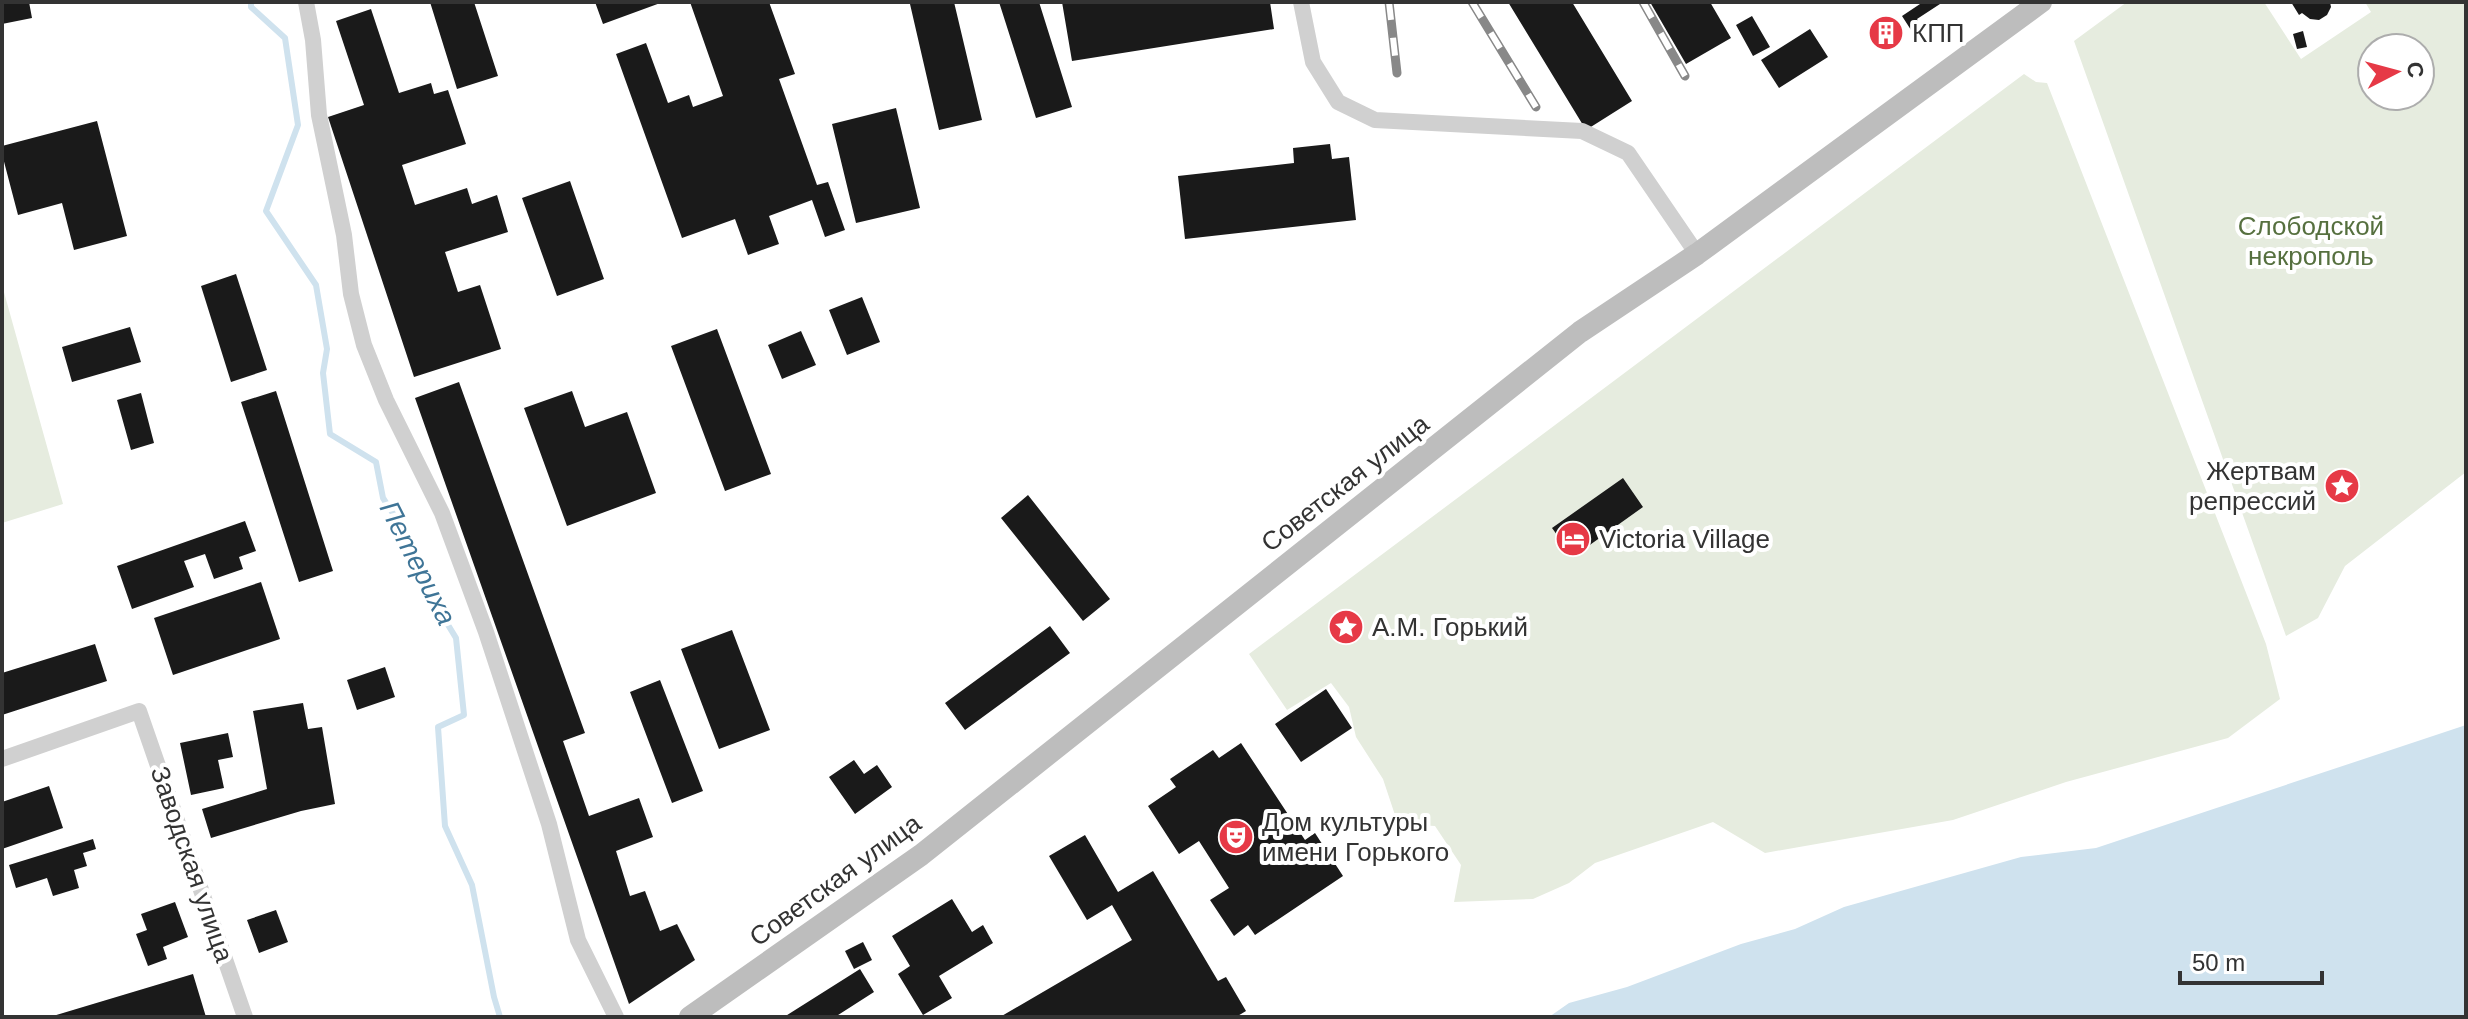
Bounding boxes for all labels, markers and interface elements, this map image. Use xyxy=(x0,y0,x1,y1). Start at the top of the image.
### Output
building icon: КПП xyxy=(1867,14,1905,52)
place label: КПП xyxy=(1912,18,1965,48)
north arrow xyxy=(2356,32,2436,112)
text: С xyxy=(2402,61,2429,79)
park label: Слободской некрополь xyxy=(2238,211,2384,271)
street label: Советская улица xyxy=(1255,408,1435,558)
place label: Жертвам репрессий xyxy=(2189,456,2316,516)
place icon: Жертвам репрессий xyxy=(2323,467,2361,505)
water label: Петериха xyxy=(374,496,462,630)
hotel icon: Victoria Village xyxy=(1554,520,1592,558)
place label: Victoria Village xyxy=(1599,524,1770,554)
place icon: А.М. Горький xyxy=(1327,608,1365,646)
place label: А.М. Горький xyxy=(1372,612,1528,642)
street label: Заводская улица xyxy=(144,762,240,966)
place label: Дом культуры имени Горького xyxy=(1262,807,1449,867)
street label: Советская улица xyxy=(744,808,927,952)
theatre icon: Дом культуры имени Горького xyxy=(1217,818,1255,856)
scale bar xyxy=(2180,935,2322,985)
text: 50 m xyxy=(2192,949,2245,976)

